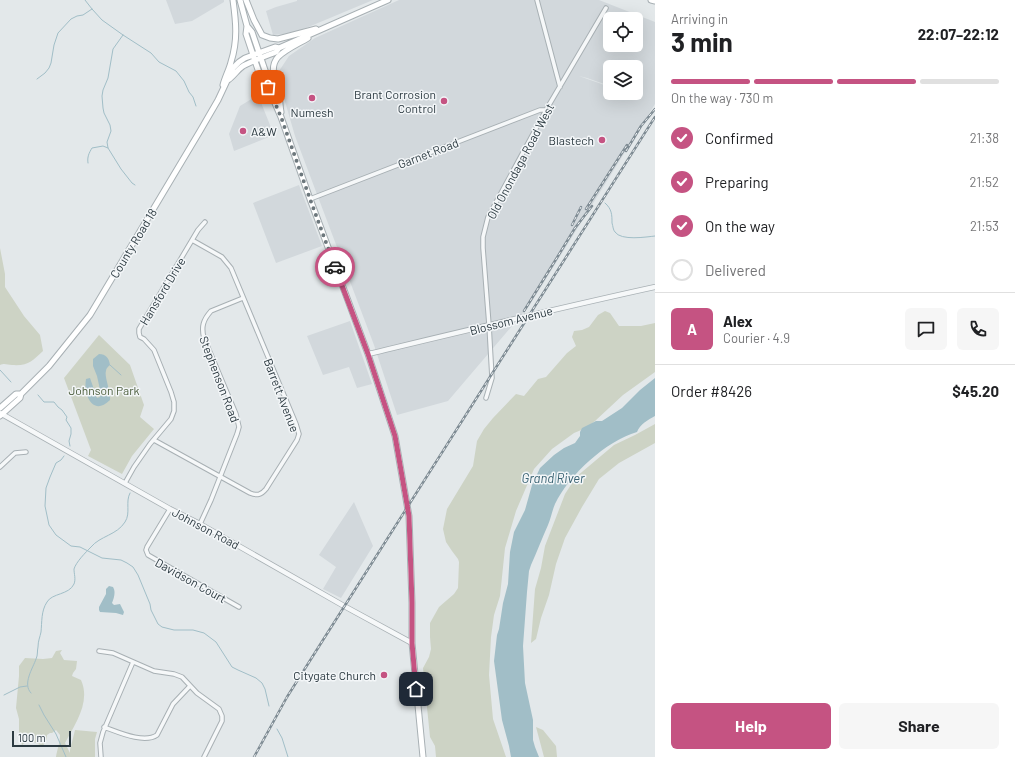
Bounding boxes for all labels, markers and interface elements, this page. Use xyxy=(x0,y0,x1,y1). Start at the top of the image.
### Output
text: Arriving in xyxy=(671,11,728,27)
map controls xyxy=(603,12,643,100)
button: locate xyxy=(603,12,643,52)
text: 22:07–22:12 xyxy=(918,25,999,43)
text: 3 min xyxy=(671,26,733,57)
button: layers xyxy=(603,60,643,100)
pin xyxy=(251,70,285,104)
icon: bag xyxy=(257,76,279,98)
place label: Brant Corrosion Control xyxy=(354,87,436,115)
text: On the way · 730 m xyxy=(671,90,773,106)
marker: Numesh xyxy=(307,93,317,103)
marker: Brant Corrosion Control xyxy=(439,96,449,106)
street label: Old Onondaga Road West xyxy=(484,101,556,221)
place label: Numesh xyxy=(291,105,333,119)
place label: A&W xyxy=(251,124,277,138)
marker: A&W xyxy=(238,126,248,136)
icon: check xyxy=(671,127,693,149)
text: Confirmed xyxy=(705,129,773,147)
text: 21:38 xyxy=(970,130,999,146)
place label: Blastech xyxy=(549,133,594,147)
street label: Garnet Road xyxy=(396,135,460,171)
marker: Blastech xyxy=(597,135,607,145)
icon: check xyxy=(671,171,693,193)
text: Preparing xyxy=(705,173,769,191)
text: 21:52 xyxy=(970,174,999,190)
street label: County Road 18 xyxy=(107,206,159,280)
icon: check xyxy=(671,215,693,237)
text: On the way xyxy=(705,217,775,235)
text: 21:53 xyxy=(970,218,999,234)
courier xyxy=(315,247,355,287)
street label: Hansford Drive xyxy=(136,255,188,327)
icon: car xyxy=(324,256,346,278)
text: Delivered xyxy=(705,261,766,279)
street label: Blossom Avenue xyxy=(468,303,554,337)
button: chat xyxy=(905,308,947,350)
button: phone xyxy=(957,308,999,350)
text: Alex xyxy=(723,312,753,330)
text: A xyxy=(687,320,697,338)
text: Courier · 4.9 xyxy=(723,330,790,346)
street label: Stephenson Road xyxy=(197,334,243,424)
street label: Barrett Avenue xyxy=(262,356,302,434)
text: Order #8426 xyxy=(671,382,752,400)
text: $45.20 xyxy=(952,382,999,400)
park label: Johnson Park xyxy=(68,383,140,397)
water label: Grand River xyxy=(521,470,585,486)
street label: Johnson Road xyxy=(170,504,242,552)
street label: Davidson Court xyxy=(153,555,229,605)
place label: Citygate Church xyxy=(293,668,376,682)
marker: Citygate Church xyxy=(379,670,389,680)
pin xyxy=(399,672,433,706)
icon: home xyxy=(405,678,427,700)
button: Help xyxy=(671,703,831,749)
button: Share xyxy=(839,703,999,749)
scale bar xyxy=(12,729,71,748)
text: 100 m xyxy=(18,731,46,744)

